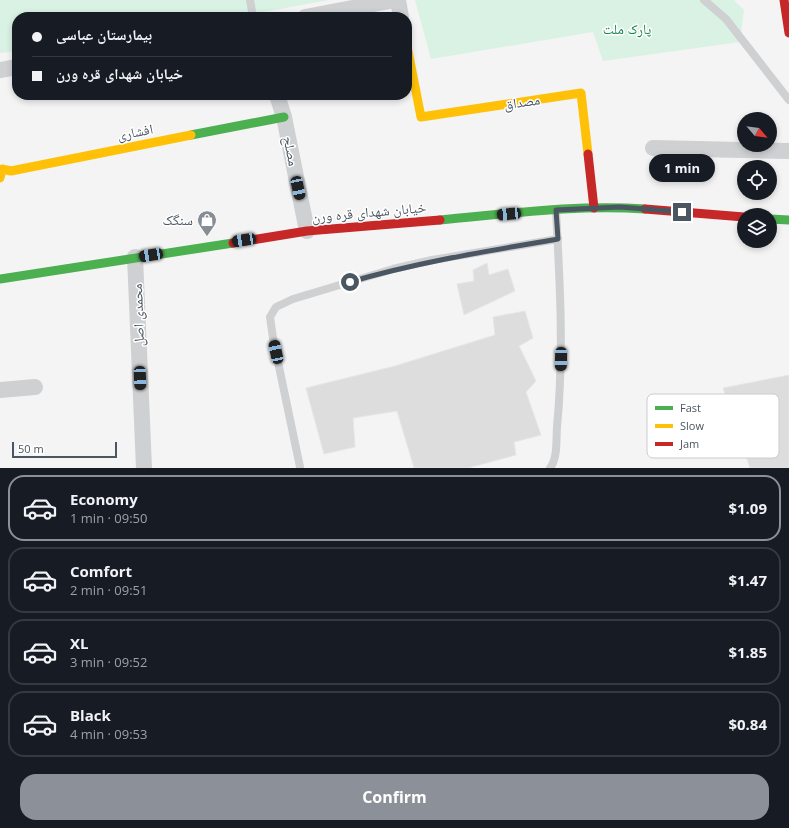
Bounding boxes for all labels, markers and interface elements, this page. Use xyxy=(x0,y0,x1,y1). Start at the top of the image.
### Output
park label: پارک ملت xyxy=(603,19,652,38)
text: بیمارستان عباسی xyxy=(56,24,152,44)
text: خیابان شهدای قره ورن xyxy=(56,63,183,83)
street label: مصداق xyxy=(503,90,541,113)
north arrow xyxy=(737,112,777,152)
map controls xyxy=(737,112,777,248)
street label: افشاری xyxy=(115,119,154,144)
street label: مصلح xyxy=(278,134,304,168)
callout: 1 min xyxy=(649,154,715,182)
text: 1 min xyxy=(664,159,700,177)
button: locate xyxy=(737,160,777,200)
car xyxy=(290,175,306,201)
street label: خیابان شهدای قره ورن xyxy=(311,197,427,226)
route end xyxy=(673,203,691,221)
car xyxy=(497,207,521,221)
button: layers xyxy=(737,208,777,248)
shop icon: سنگک xyxy=(196,209,218,237)
place label: سنگک xyxy=(162,210,193,229)
car xyxy=(231,232,257,248)
car xyxy=(138,247,164,263)
route start xyxy=(341,273,359,291)
street label: محمدی اصل xyxy=(127,283,148,347)
car xyxy=(268,339,284,365)
car xyxy=(555,347,567,371)
car xyxy=(134,366,146,390)
legend xyxy=(647,394,779,458)
text: Fast xyxy=(680,400,701,415)
text: Slow xyxy=(680,418,704,433)
text: Jam xyxy=(679,436,699,451)
scale bar xyxy=(12,440,117,459)
text: 50 m xyxy=(18,441,44,456)
text: Economy xyxy=(70,489,138,509)
icon: car xyxy=(22,490,58,526)
text: $1.09 xyxy=(728,498,767,518)
text: 1 min · 09:50 xyxy=(70,509,147,527)
text: Comfort xyxy=(70,561,132,581)
icon: car xyxy=(22,562,58,598)
text: $1.47 xyxy=(728,570,767,590)
text: 2 min · 09:51 xyxy=(70,581,147,599)
text: XL xyxy=(70,633,88,653)
icon: car xyxy=(22,634,58,670)
text: $1.85 xyxy=(728,642,767,662)
text: 3 min · 09:52 xyxy=(70,653,147,671)
text: Black xyxy=(70,705,111,725)
icon: car xyxy=(22,706,58,742)
text: $0.84 xyxy=(728,714,767,734)
text: 4 min · 09:53 xyxy=(70,725,147,743)
button: Confirm xyxy=(20,774,769,820)

